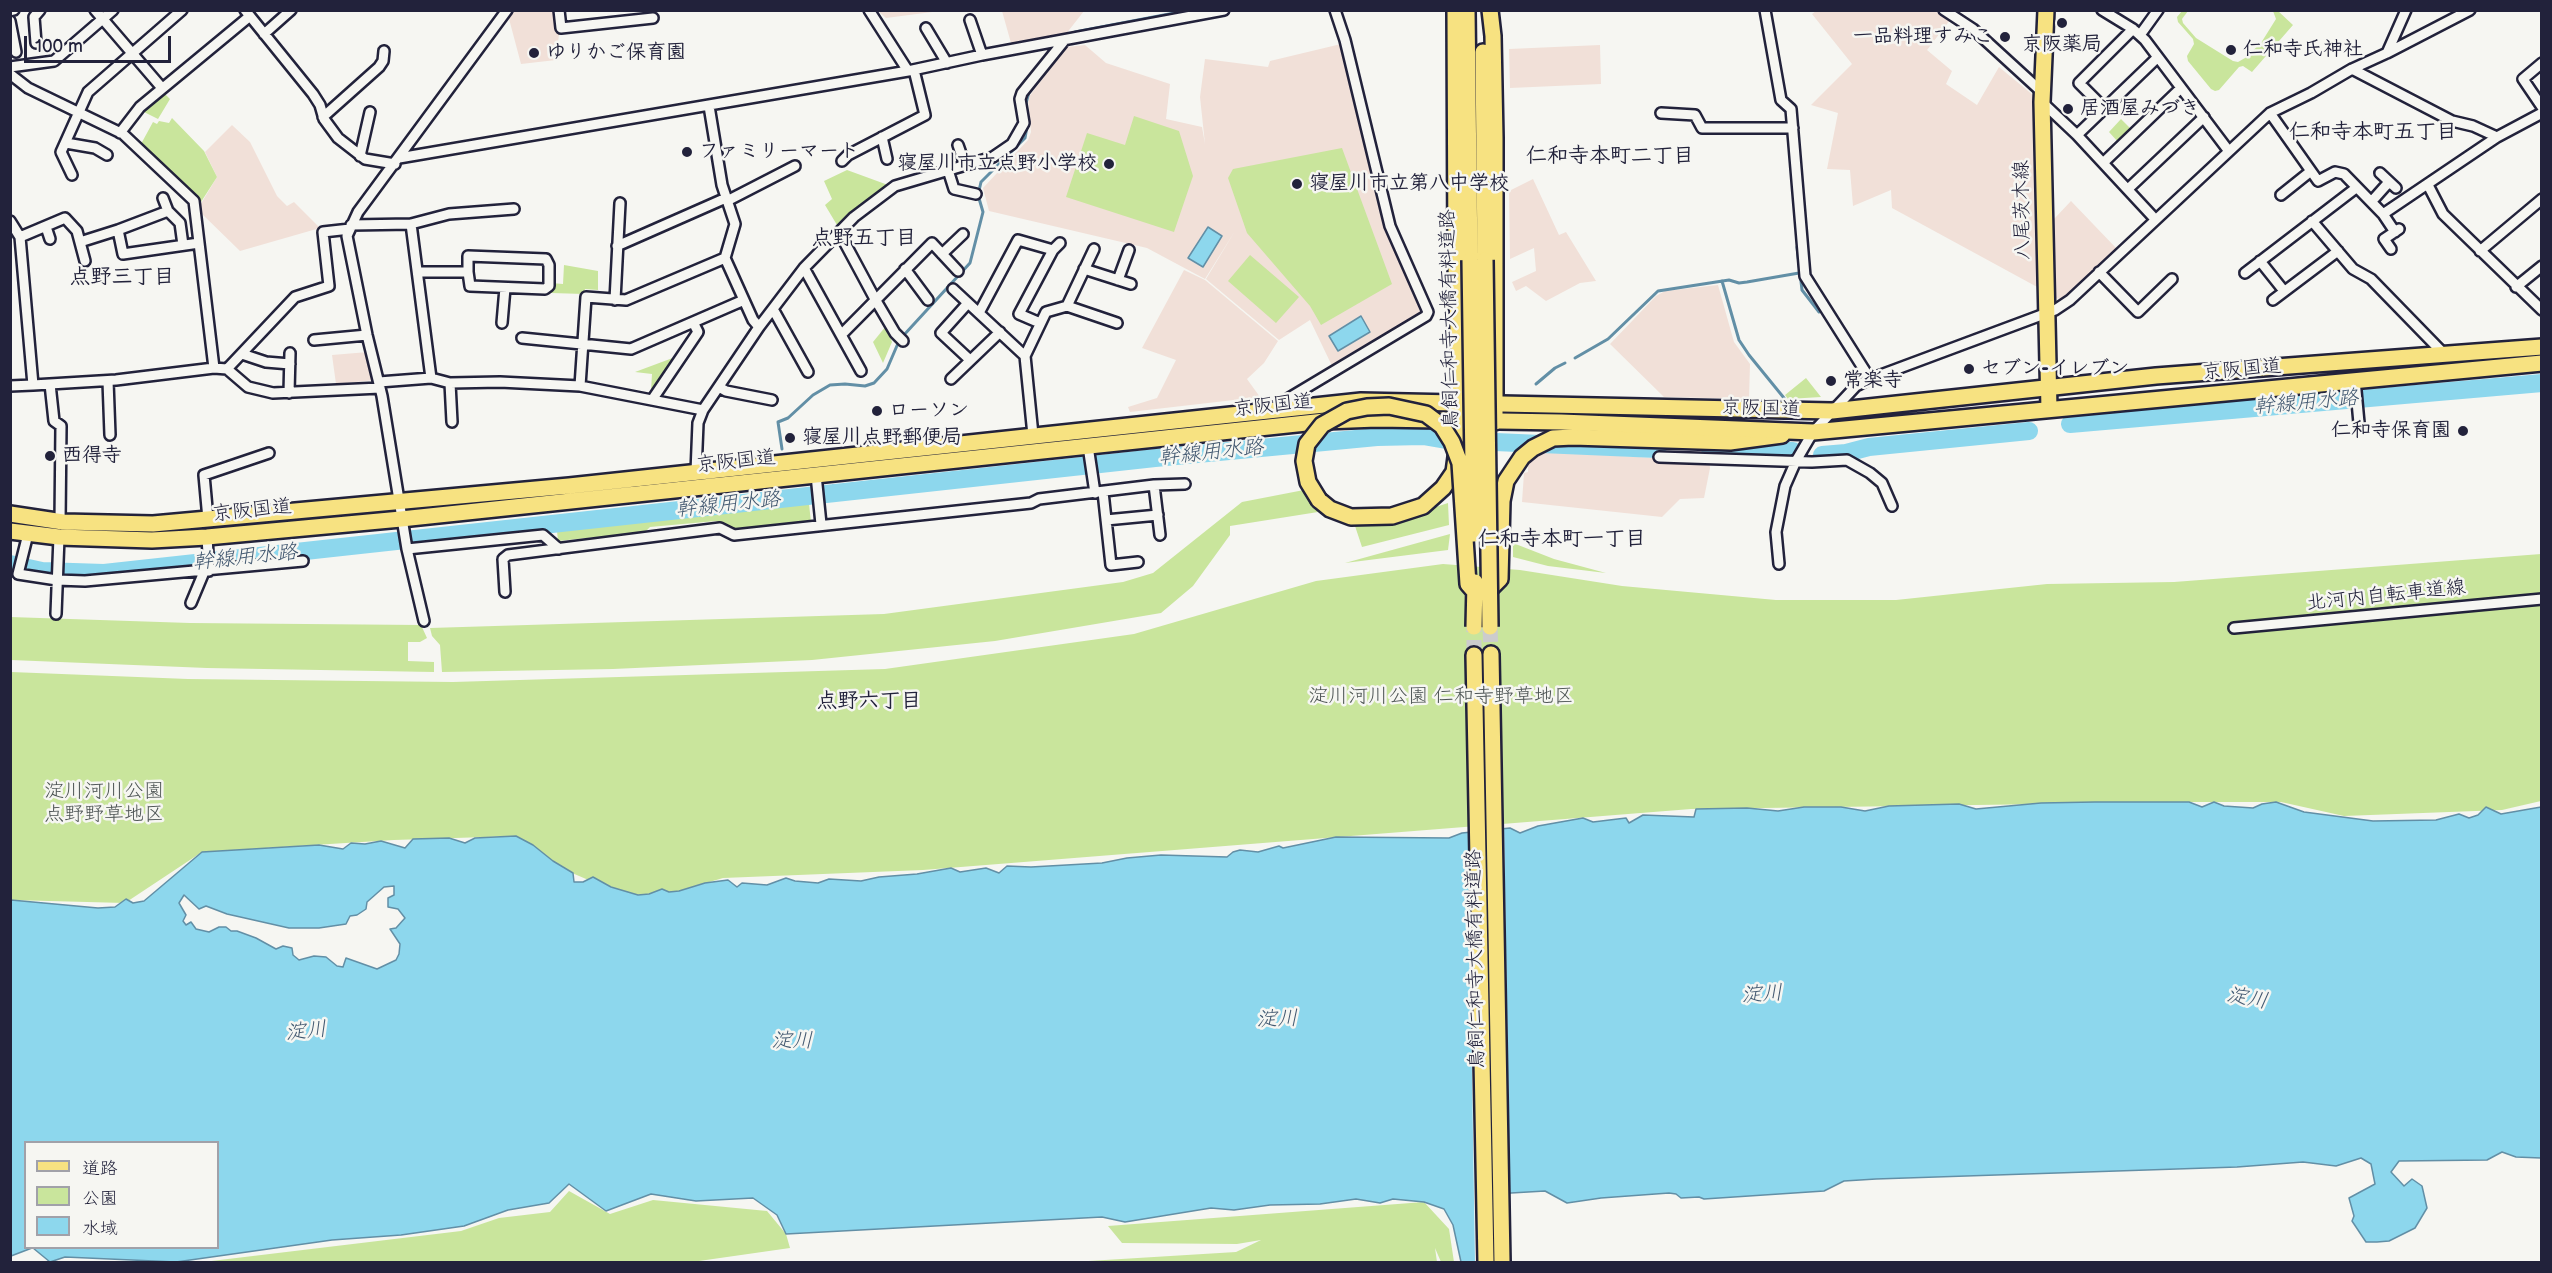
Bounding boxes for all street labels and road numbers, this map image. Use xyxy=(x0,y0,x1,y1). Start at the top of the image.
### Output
street label: 八尾茨木線 xyxy=(2010,160,2036,260)
street label: 鳥飼仁和寺大橋有料道路 xyxy=(1436,209,1464,429)
street label: 京阪国道 xyxy=(2201,355,2283,385)
street label: 京阪国道 xyxy=(1232,390,1314,422)
street label: 京阪国道 xyxy=(1721,396,1801,422)
street label: 京阪国道 xyxy=(695,446,777,478)
street label: 京阪国道 xyxy=(211,495,293,527)
street label: 北河内自転車道線 xyxy=(2305,576,2467,616)
street label: 鳥飼仁和寺大橋有料道路 xyxy=(1462,849,1490,1069)

